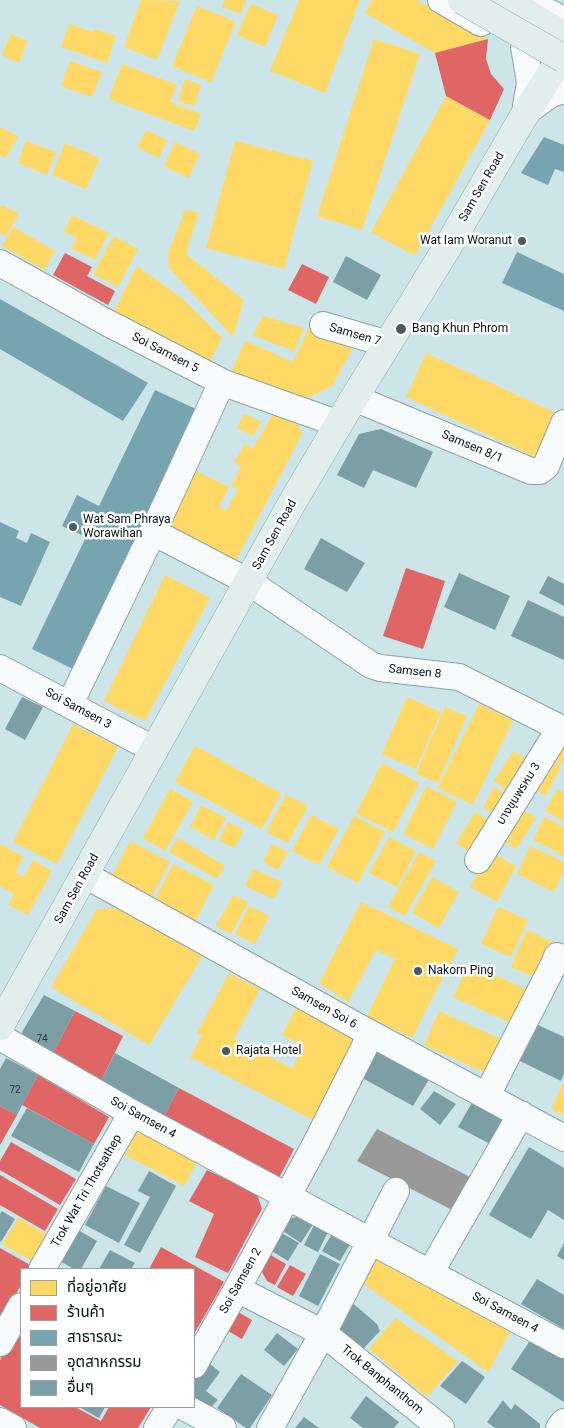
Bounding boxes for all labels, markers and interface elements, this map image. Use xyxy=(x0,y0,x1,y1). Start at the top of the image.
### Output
street label: Sam Sen Road xyxy=(456,150,508,224)
place label: Wat Iam Woranut xyxy=(420,234,512,248)
marker: Wat Iam Woranut xyxy=(516,235,528,247)
street label: Samsen 7 xyxy=(328,321,382,349)
marker: Bang Khun Phrom xyxy=(394,322,408,336)
place label: Bang Khun Phrom xyxy=(412,322,508,336)
street label: Soi Samsen 5 xyxy=(129,330,201,376)
street label: Samsen 8/1 xyxy=(439,428,505,466)
street label: Sam Sen Road xyxy=(250,497,300,573)
place label: Wat Sam Phraya Worawihan xyxy=(83,513,171,541)
marker: Wat Sam Phraya Worawihan xyxy=(67,521,79,533)
street label: Samsen 8 xyxy=(388,662,442,682)
street label: Soi Samsen 3 xyxy=(42,686,114,732)
street label: บางขุนพรหม 3 xyxy=(494,760,544,828)
street label: Sam Sen Road xyxy=(52,851,102,927)
place label: Nakorn Ping xyxy=(428,964,494,978)
marker: Nakorn Ping xyxy=(412,965,424,977)
street label: Samsen Soi 6 xyxy=(289,984,359,1032)
house number: 74 xyxy=(36,1033,48,1045)
place label: Rajata Hotel xyxy=(236,1044,301,1058)
marker: Rajata Hotel xyxy=(220,1045,232,1057)
house number: 72 xyxy=(9,1084,21,1096)
street label: Soi Samsen 4 xyxy=(108,1094,178,1142)
street label: Trok Wat Tri Thotsathep xyxy=(49,1132,125,1250)
street label: Soi Samsen 2 xyxy=(217,1246,265,1316)
legend xyxy=(20,1268,195,1408)
text: ที่อยู่อาศัย xyxy=(67,1278,127,1296)
street label: Soi Samsen 4 xyxy=(469,1290,541,1336)
text: ร้านค้า xyxy=(67,1303,105,1321)
text: สาธารณะ xyxy=(67,1328,122,1346)
street label: Trok Banphanthom xyxy=(338,1342,426,1418)
text: อุตสาหกรรม xyxy=(67,1353,141,1371)
text: อื่นๆ xyxy=(67,1378,94,1396)

